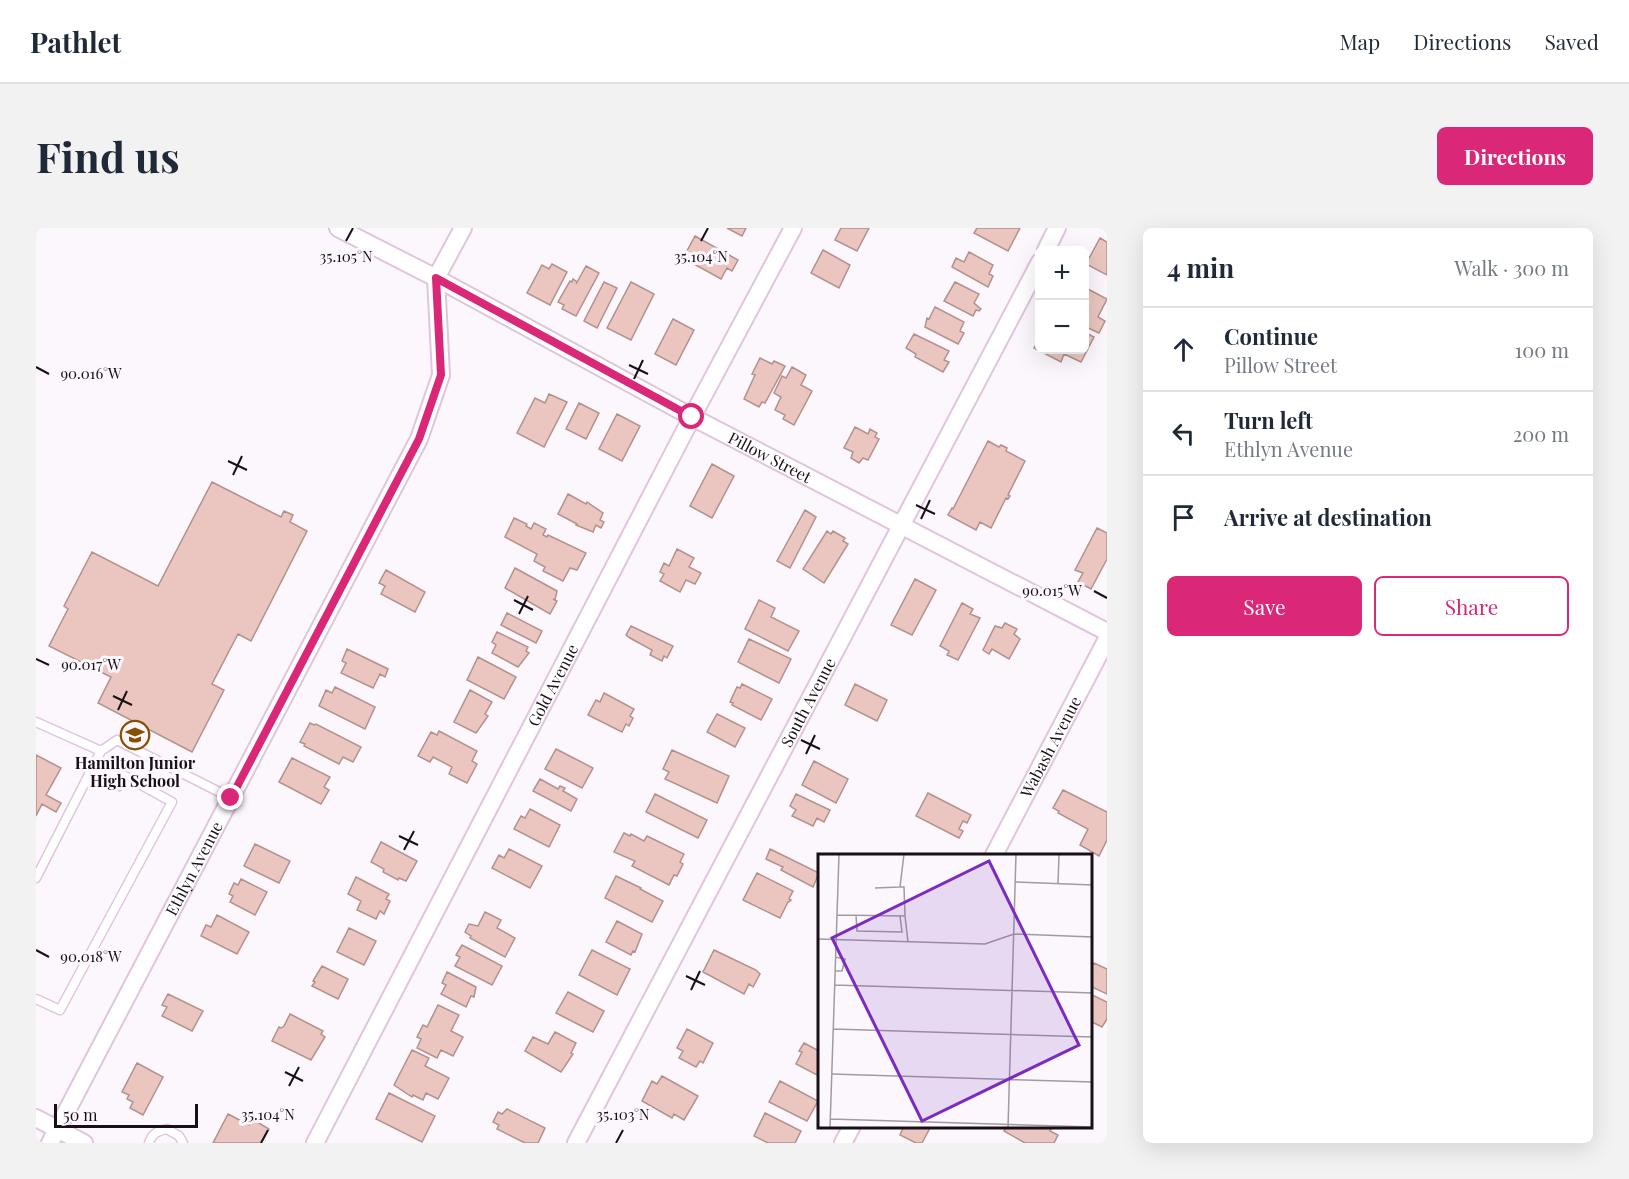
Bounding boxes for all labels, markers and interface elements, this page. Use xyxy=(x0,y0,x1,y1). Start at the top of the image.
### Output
text: Pathlet xyxy=(30,23,121,60)
text: Map xyxy=(1339,27,1380,55)
text: Directions xyxy=(1413,27,1511,55)
text: Saved xyxy=(1544,27,1599,55)
button: Directions xyxy=(1437,127,1593,185)
text: Find us xyxy=(36,128,180,184)
text: 35.105°N xyxy=(320,246,373,266)
text: 35.104°N xyxy=(674,246,728,266)
map controls xyxy=(1035,246,1089,354)
button: + xyxy=(1035,246,1089,300)
text: 4 min xyxy=(1167,250,1234,285)
text: Walk · 300 m xyxy=(1454,254,1569,281)
button: − xyxy=(1035,300,1089,354)
text: Continue xyxy=(1224,321,1318,351)
icon: ahead xyxy=(1167,333,1200,366)
text: 100 m xyxy=(1515,336,1569,363)
text: Pillow Street xyxy=(1224,351,1337,378)
text: 90.016°W xyxy=(60,363,122,383)
route start xyxy=(678,403,704,429)
text: Turn left xyxy=(1224,405,1313,435)
icon: left xyxy=(1167,417,1200,450)
text: 200 m xyxy=(1513,420,1569,447)
street label: Pillow Street xyxy=(725,427,815,487)
text: Ethlyn Avenue xyxy=(1224,435,1353,462)
icon: arrive xyxy=(1167,501,1200,534)
text: Arrive at destination xyxy=(1224,502,1432,532)
button: Save xyxy=(1167,576,1362,636)
button: Share xyxy=(1374,576,1569,636)
text: 90.015°W xyxy=(1022,580,1082,600)
street label: Gold Avenue xyxy=(522,640,582,730)
text: 90.017°W xyxy=(61,654,121,674)
street label: South Avenue xyxy=(775,654,840,750)
street label: Wabash Avenue xyxy=(1014,692,1085,802)
school or university icon: Hamilton Junior High School xyxy=(119,719,151,751)
place label: Hamilton Junior High School xyxy=(75,752,196,791)
route end xyxy=(217,784,243,810)
street label: Ethlyn Avenue xyxy=(160,818,227,919)
inset map xyxy=(818,854,1092,1128)
text: 90.018°W xyxy=(60,946,122,966)
scale bar xyxy=(54,1101,198,1128)
text: 50 m xyxy=(63,1104,97,1125)
text: 35.104°N xyxy=(241,1104,295,1124)
text: 35.103°N xyxy=(596,1104,650,1124)

